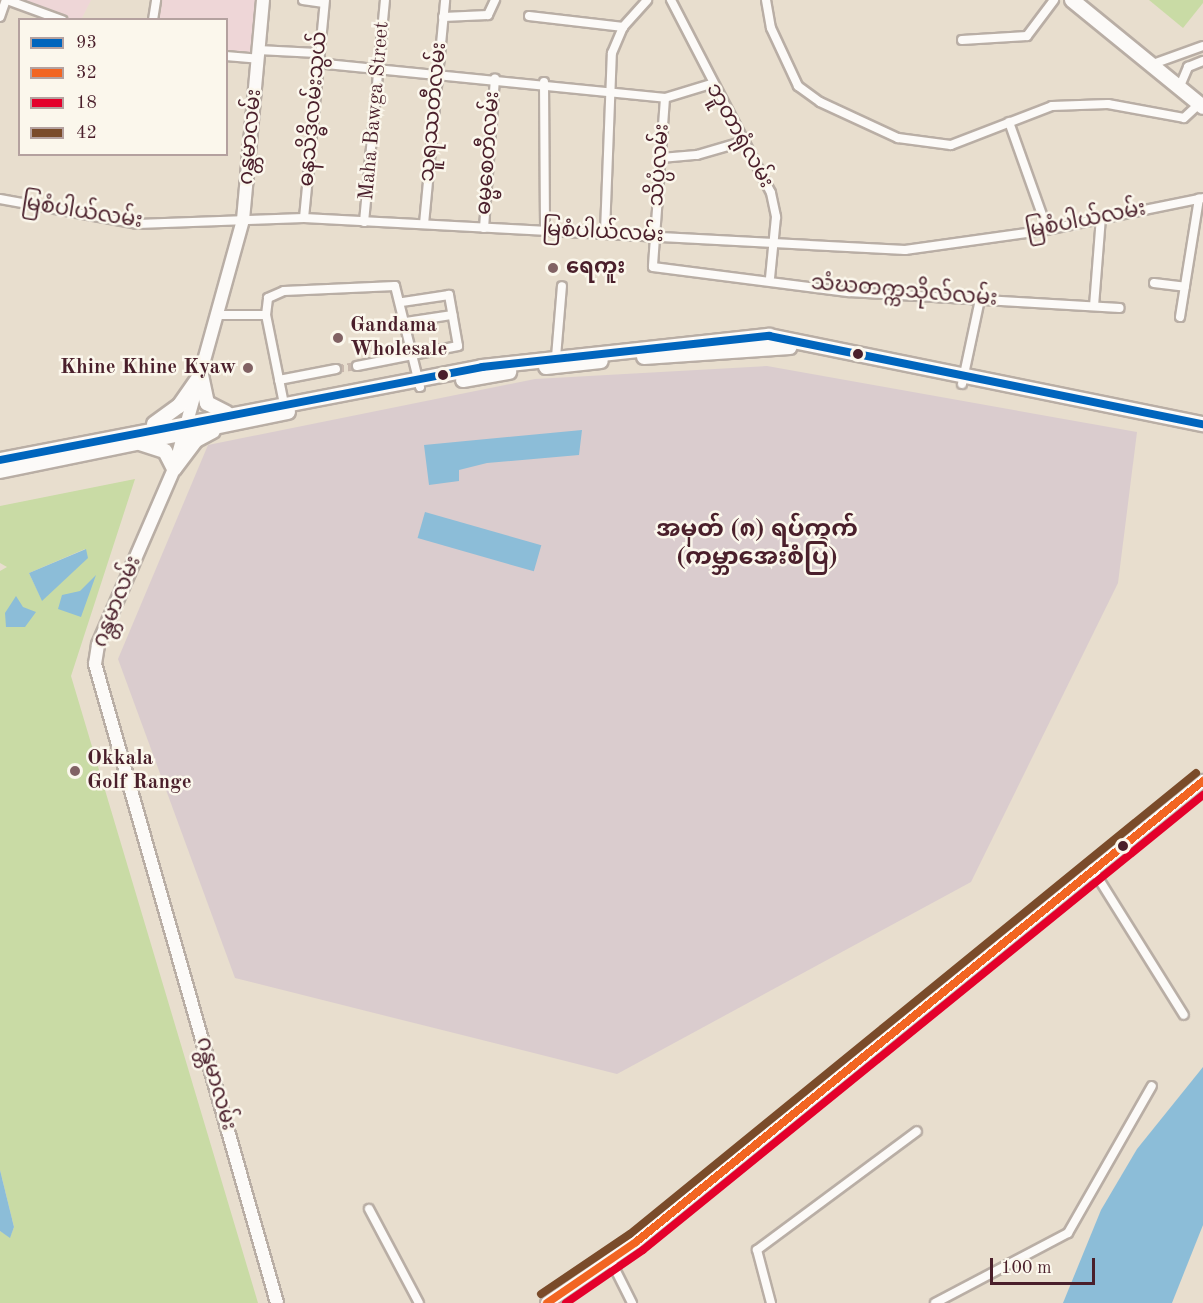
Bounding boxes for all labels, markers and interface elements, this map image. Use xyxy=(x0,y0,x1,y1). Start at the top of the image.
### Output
legend xyxy=(18,18,228,156)
street label: Maha Bawga Street xyxy=(355,20,395,202)
street label: ဓနသိဒ္ဓိလမ်းသွယ် xyxy=(295,30,333,188)
text: 93 xyxy=(76,34,97,52)
street label: သူရဿတီလမ်း xyxy=(415,41,453,183)
text: 32 xyxy=(76,64,97,82)
street label: ဘူတာရုံလမ်း xyxy=(700,79,778,193)
street label: ဂန္တမာလမ်း xyxy=(234,88,268,186)
street label: ဓမ္မစေတီလမ်း xyxy=(472,90,506,216)
text: 18 xyxy=(76,94,97,112)
street label: သိပ္ပံလမ်း xyxy=(645,123,675,207)
text: 42 xyxy=(76,124,97,142)
street label: မြစံပါယ်လမ်း xyxy=(20,191,144,235)
street label: မြစံပါယ်လမ်း xyxy=(1024,197,1148,245)
street label: မြစံပါယ်လမ်း xyxy=(542,217,664,249)
place label: ရေကူး xyxy=(566,255,625,281)
marker: ရေကူး xyxy=(544,259,562,277)
street label: သံဃတက္ကသိုလ်လမ်း xyxy=(810,271,998,313)
place label: Gandama Wholesale xyxy=(350,313,447,363)
marker: Gandama Wholesale xyxy=(331,331,345,345)
unlabelled marker xyxy=(852,348,864,360)
place label: Khine Khine Kyaw xyxy=(60,355,236,381)
marker: Khine Khine Kyaw xyxy=(241,361,255,375)
unlabelled marker xyxy=(437,369,449,381)
district label: အမှတ် (၈) ရပ်ကွက် (ကမ္ဘာအေးစံပြ) xyxy=(656,517,858,573)
street label: ဂန္တမာလမ်း xyxy=(88,553,148,651)
place label: Okkala Golf Range xyxy=(87,746,192,796)
marker: Okkala Golf Range xyxy=(68,764,82,778)
unlabelled marker xyxy=(1117,840,1129,852)
street label: ဂန္တမာလမ်း xyxy=(190,1034,240,1134)
scale bar xyxy=(993,1246,1098,1284)
text: 100 m xyxy=(1001,1259,1052,1277)

